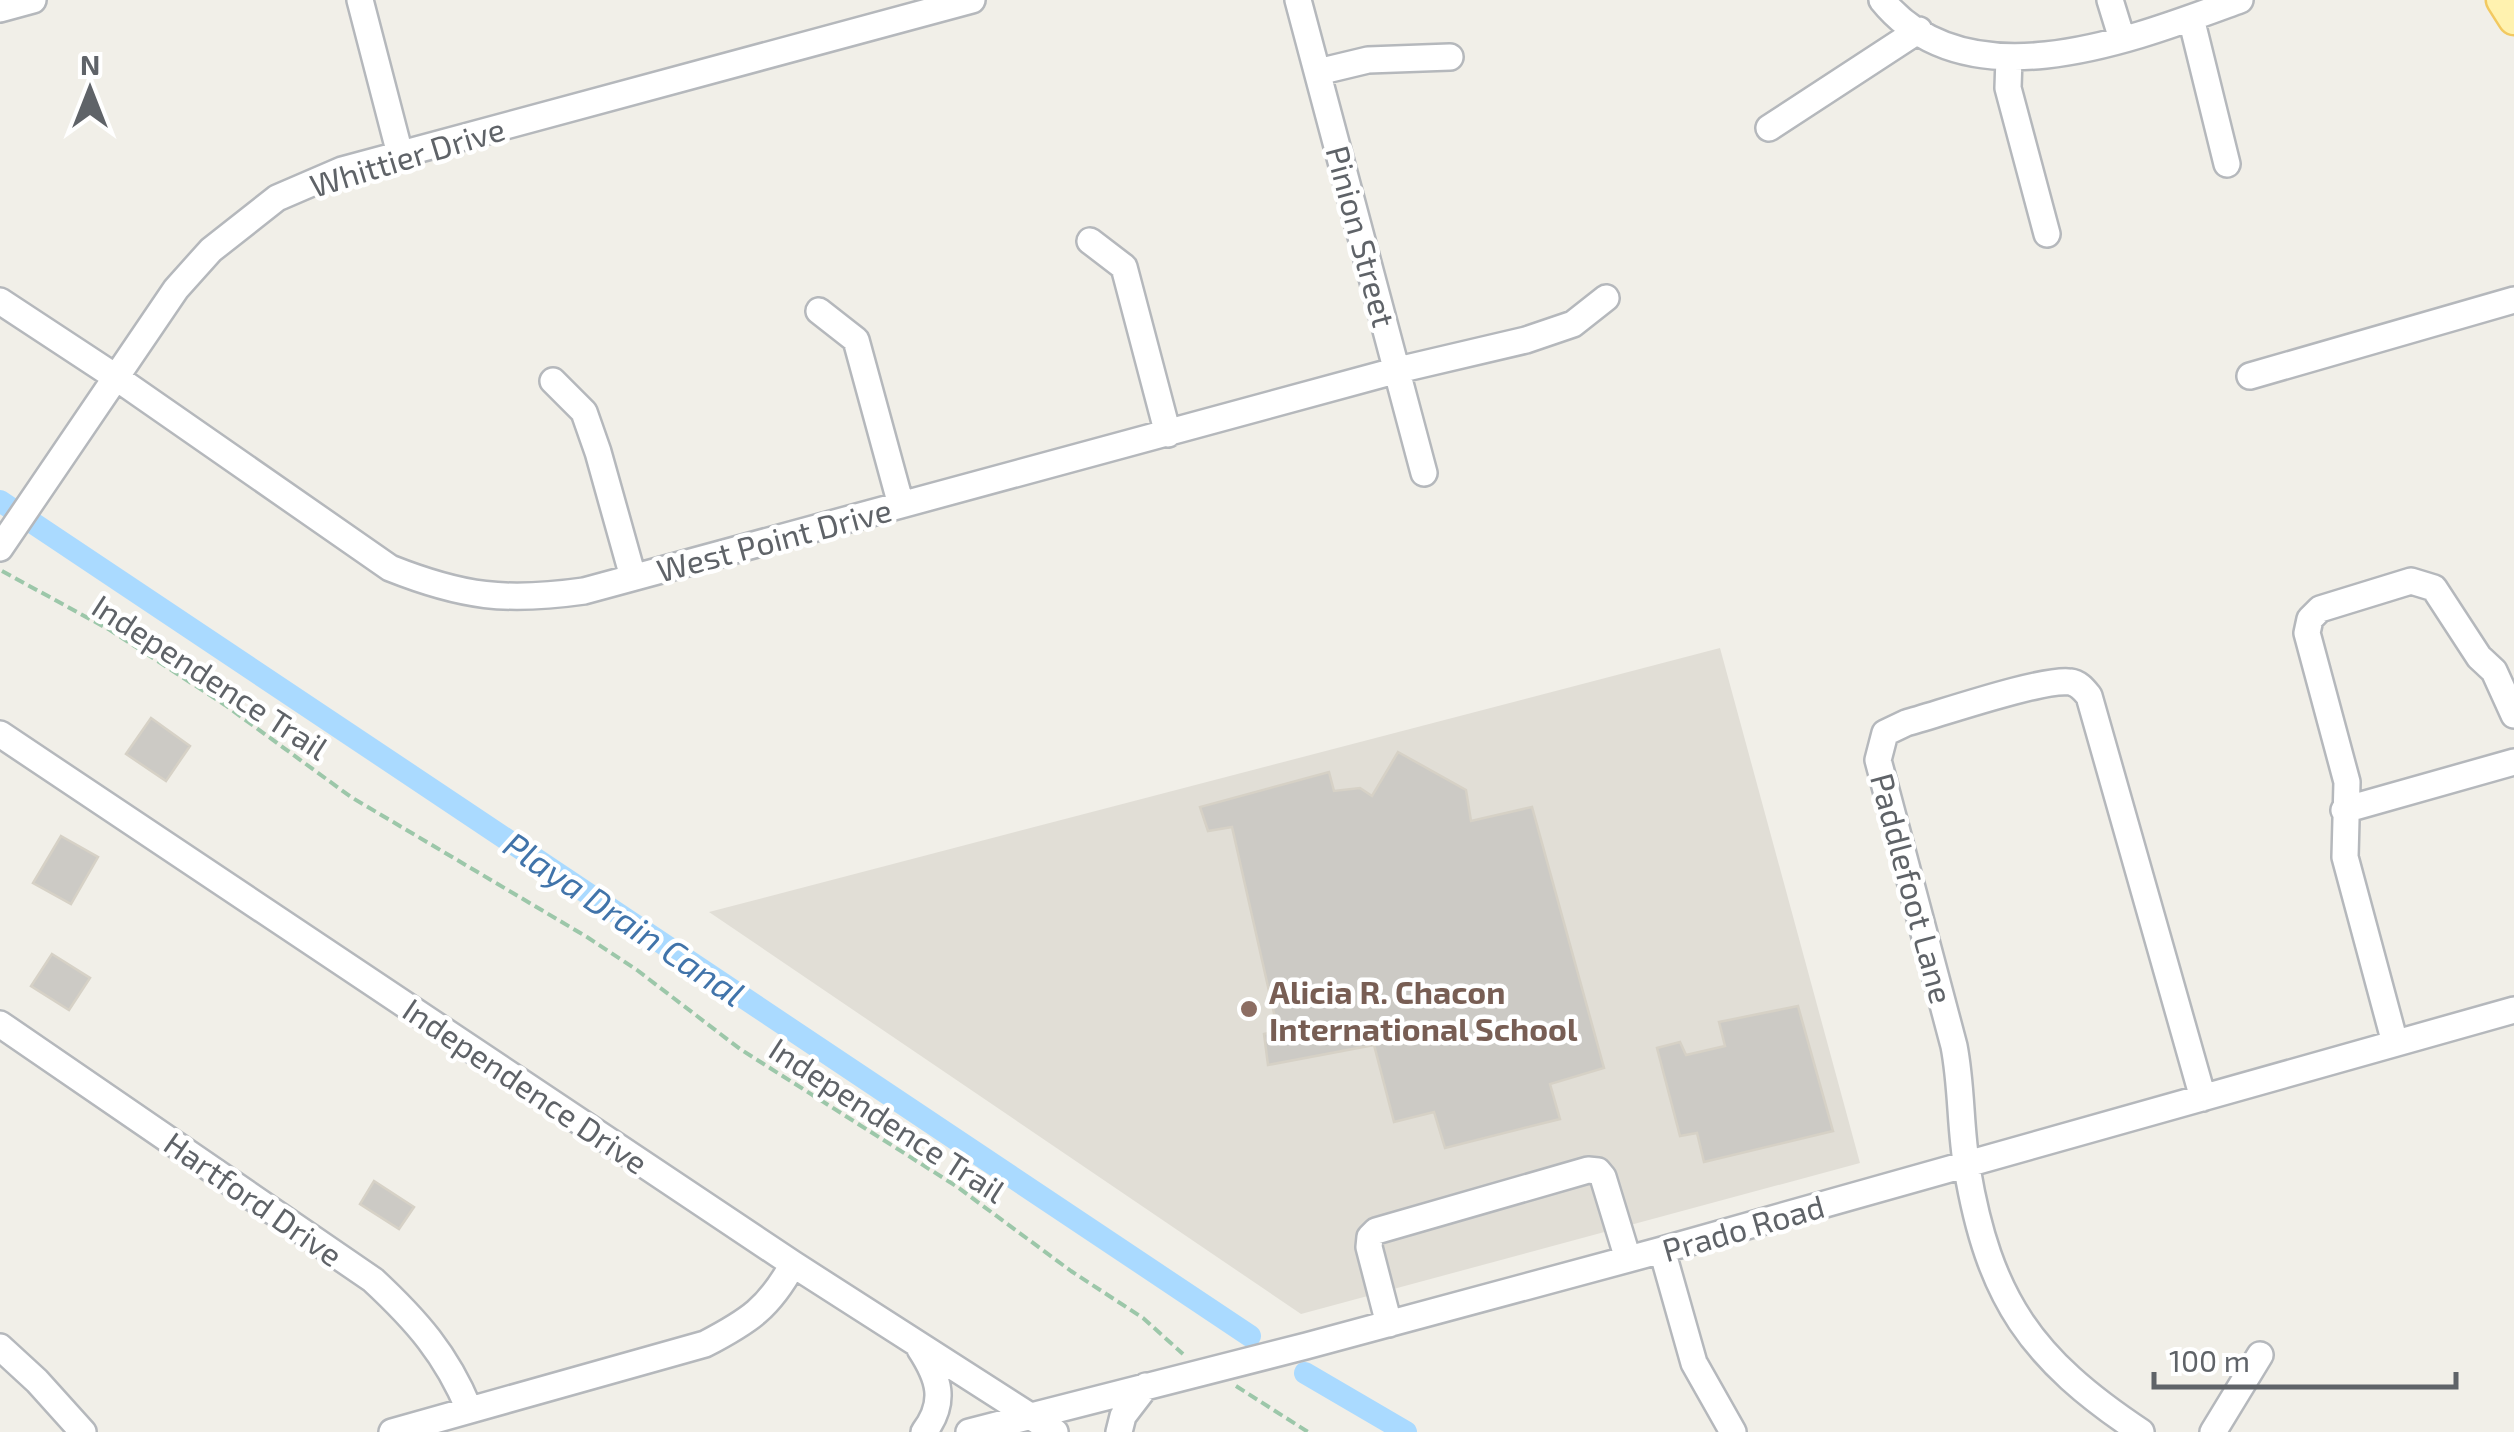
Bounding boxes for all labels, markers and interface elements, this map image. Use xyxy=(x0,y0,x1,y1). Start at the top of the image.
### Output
north arrow xyxy=(40,40,140,140)
text: N xyxy=(80,47,100,81)
street label: Whittier Drive xyxy=(305,108,509,204)
street label: Pinion Street xyxy=(1320,141,1404,331)
street label: West Point Drive xyxy=(653,489,895,589)
street label: Independence Trail xyxy=(86,586,336,767)
street label: Paddlefoot Lane xyxy=(1864,769,1962,1007)
water label: Playa Drain Canal xyxy=(496,822,753,1015)
place label: Alicia R. Chacon International School xyxy=(1269,972,1578,1047)
street label: Independence Drive xyxy=(397,989,655,1181)
marker: Alicia R. Chacon International School xyxy=(1238,998,1260,1020)
street label: Independence Trail xyxy=(763,1029,1013,1210)
street label: Hartford Drive xyxy=(158,1123,350,1273)
street label: Prado Road xyxy=(1658,1186,1828,1268)
scale bar xyxy=(2154,1327,2456,1389)
text: 100 m xyxy=(2169,1342,2250,1378)

